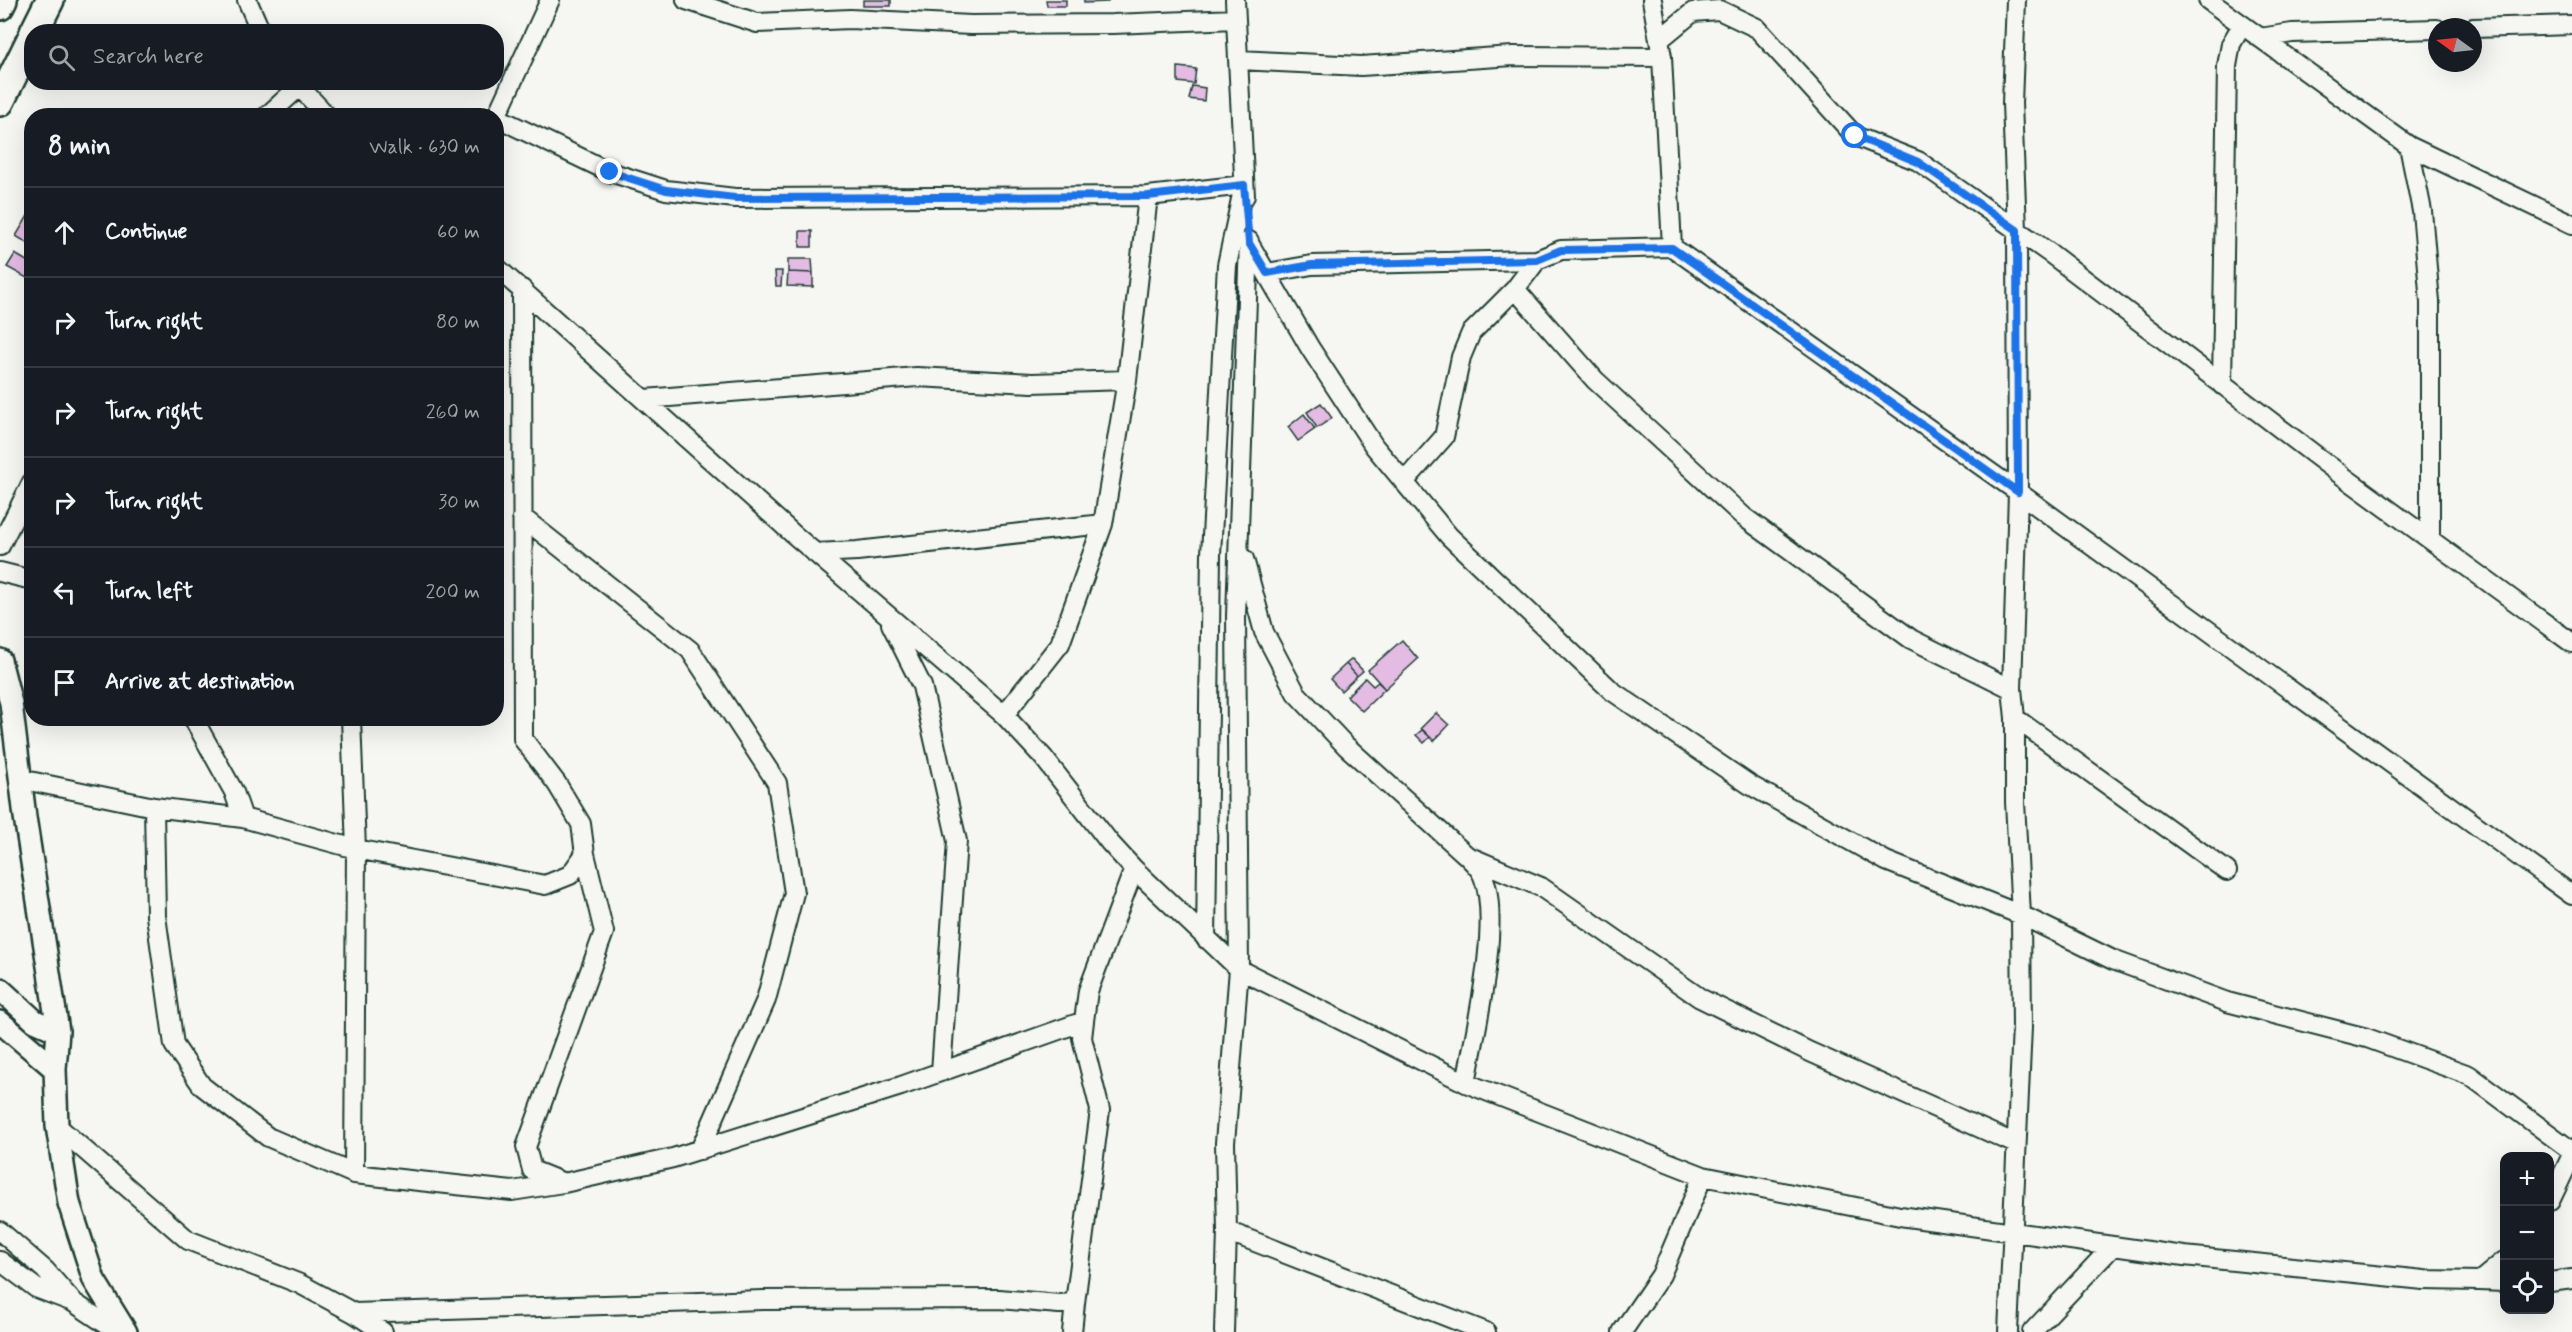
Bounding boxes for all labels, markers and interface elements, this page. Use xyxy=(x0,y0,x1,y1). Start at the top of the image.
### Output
north arrow xyxy=(2428,18,2482,72)
search box xyxy=(24,24,504,90)
icon: search xyxy=(45,41,78,74)
text: Search here xyxy=(93,43,204,71)
route start xyxy=(1841,122,1867,148)
text: 8 min xyxy=(48,130,111,164)
text: Walk · 630 m xyxy=(369,134,480,161)
route end xyxy=(596,158,622,184)
icon: ahead xyxy=(48,216,81,249)
text: Continue xyxy=(105,218,187,246)
text: 60 m xyxy=(437,219,480,246)
icon: right xyxy=(48,306,81,339)
text: Turn right xyxy=(105,308,203,336)
text: 80 m xyxy=(436,309,480,336)
icon: right xyxy=(48,396,81,429)
text: Turn right xyxy=(105,398,203,426)
text: 260 m xyxy=(426,399,480,426)
icon: right xyxy=(48,486,81,519)
text: Turn right xyxy=(105,488,203,516)
text: 30 m xyxy=(438,489,480,516)
icon: left xyxy=(48,576,81,609)
text: Turn left xyxy=(105,578,193,606)
text: 200 m xyxy=(425,579,480,606)
icon: arrive xyxy=(48,666,81,699)
text: Arrive at destination xyxy=(105,668,295,696)
map controls xyxy=(2500,1152,2554,1314)
button: + xyxy=(2500,1152,2554,1206)
button: − xyxy=(2500,1206,2554,1260)
button: locate xyxy=(2500,1260,2554,1314)

